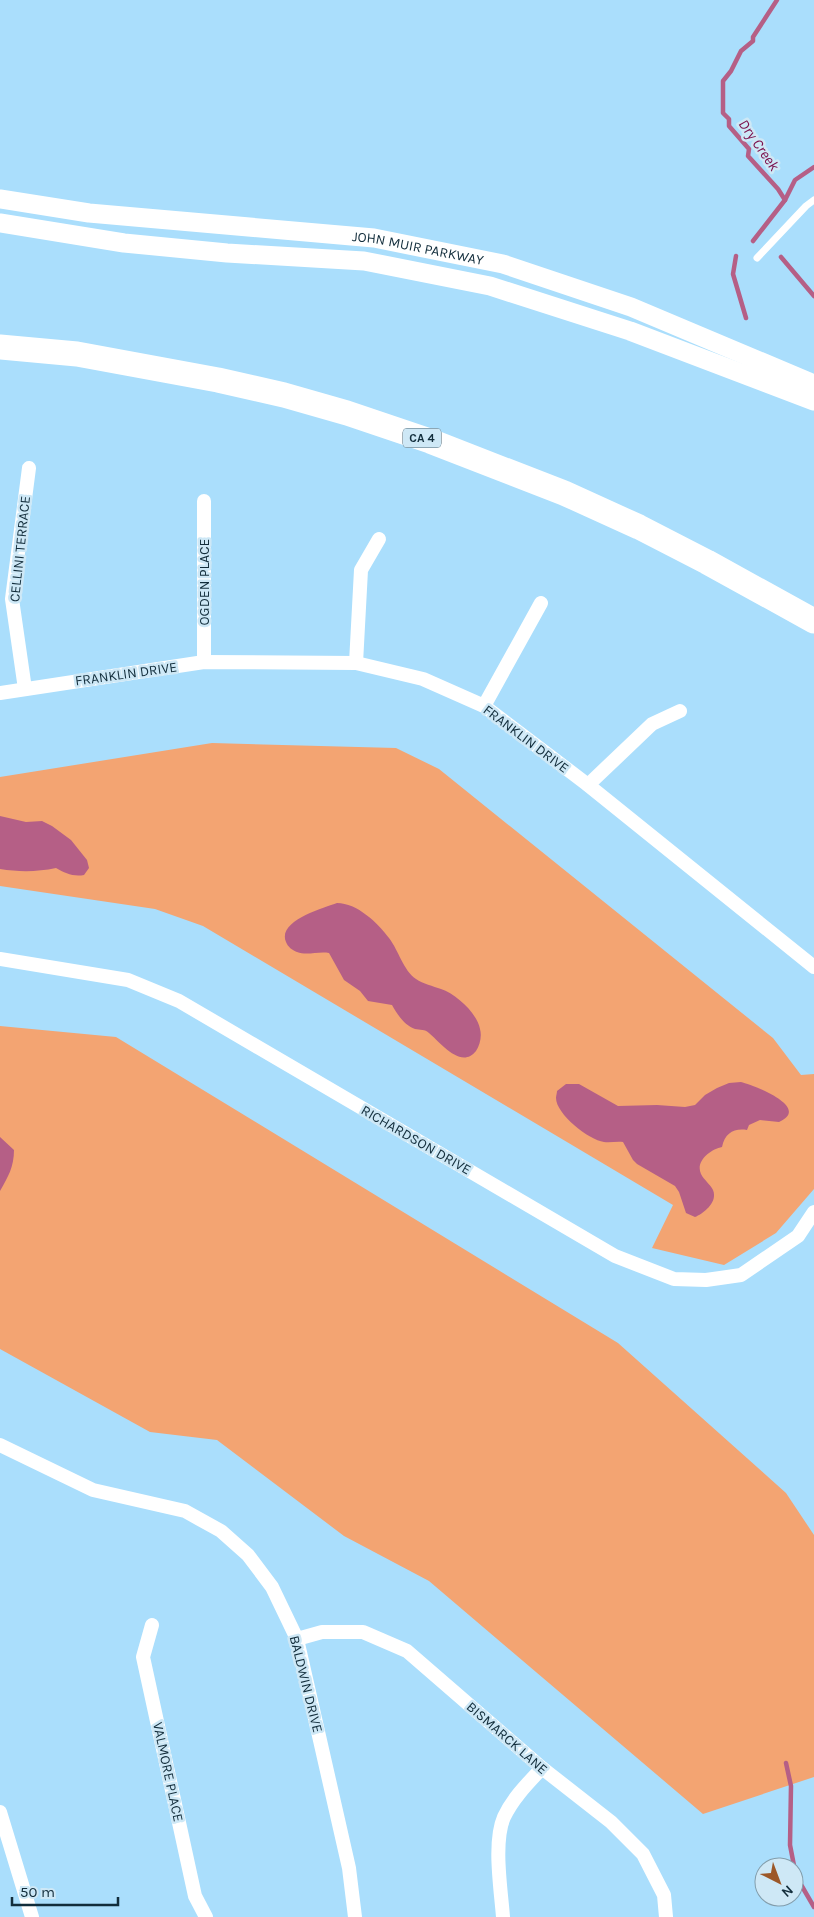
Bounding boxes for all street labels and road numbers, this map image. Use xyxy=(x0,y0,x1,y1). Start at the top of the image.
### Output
street label: JOHN MUIR PARKWAY xyxy=(351,228,485,268)
road number: CA 4 xyxy=(403,428,441,448)
street label: CELLINI TERRACE xyxy=(6,495,34,603)
street label: OGDEN PLACE xyxy=(196,539,213,625)
street label: FRANKLIN DRIVE xyxy=(74,658,178,690)
street label: FRANKLIN DRIVE xyxy=(480,701,572,777)
street label: RICHARDSON DRIVE xyxy=(358,1102,474,1178)
street label: BALDWIN DRIVE xyxy=(286,1634,326,1734)
street label: BISMARCK LANE xyxy=(463,1698,551,1778)
street label: VALMORE PLACE xyxy=(149,1721,187,1823)

